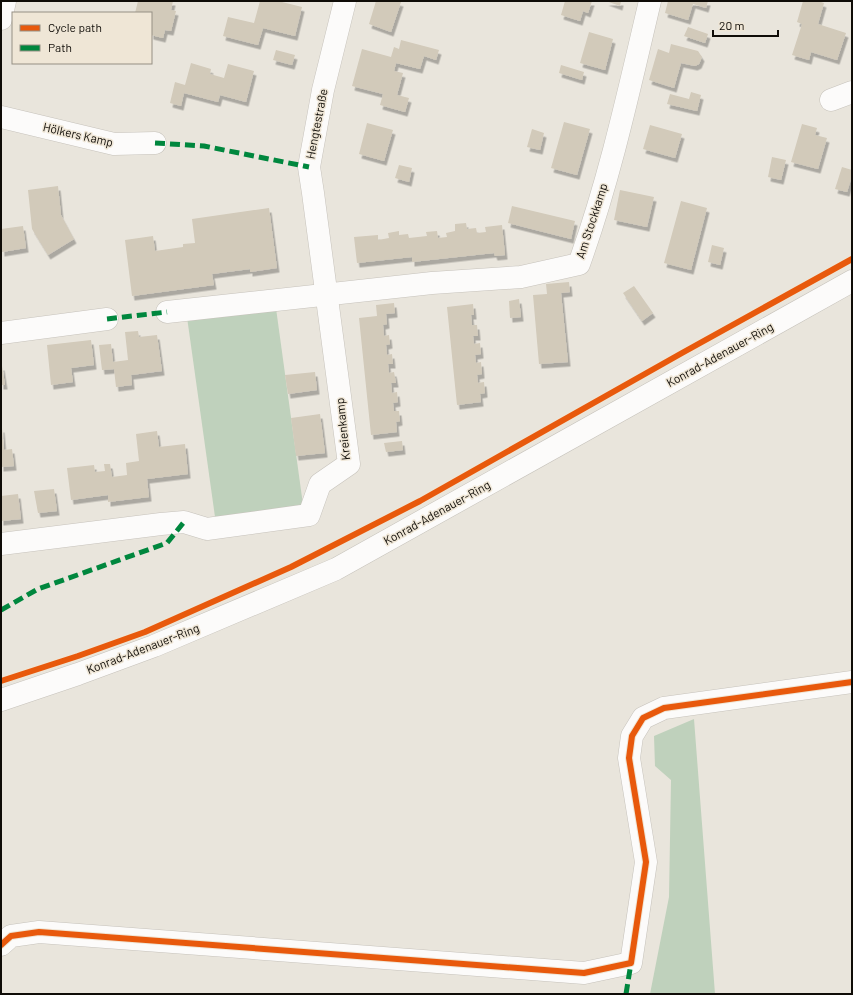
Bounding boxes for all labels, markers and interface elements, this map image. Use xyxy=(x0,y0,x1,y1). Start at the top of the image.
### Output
legend xyxy=(12,12,152,64)
scale bar xyxy=(713,12,778,38)
text: 20 m xyxy=(719,18,745,32)
text: Cycle path xyxy=(48,20,102,34)
text: Path xyxy=(48,40,72,54)
street label: Hengtestraße xyxy=(302,87,330,160)
street label: Hölkers Kamp xyxy=(42,119,115,149)
street label: Am Stockkamp xyxy=(572,181,610,260)
street label: Konrad-Adenauer-Ring xyxy=(664,319,775,389)
street label: Kreienkamp xyxy=(332,397,352,461)
street label: Konrad-Adenauer-Ring xyxy=(381,477,492,547)
street label: Konrad-Adenauer-Ring xyxy=(84,620,201,676)

